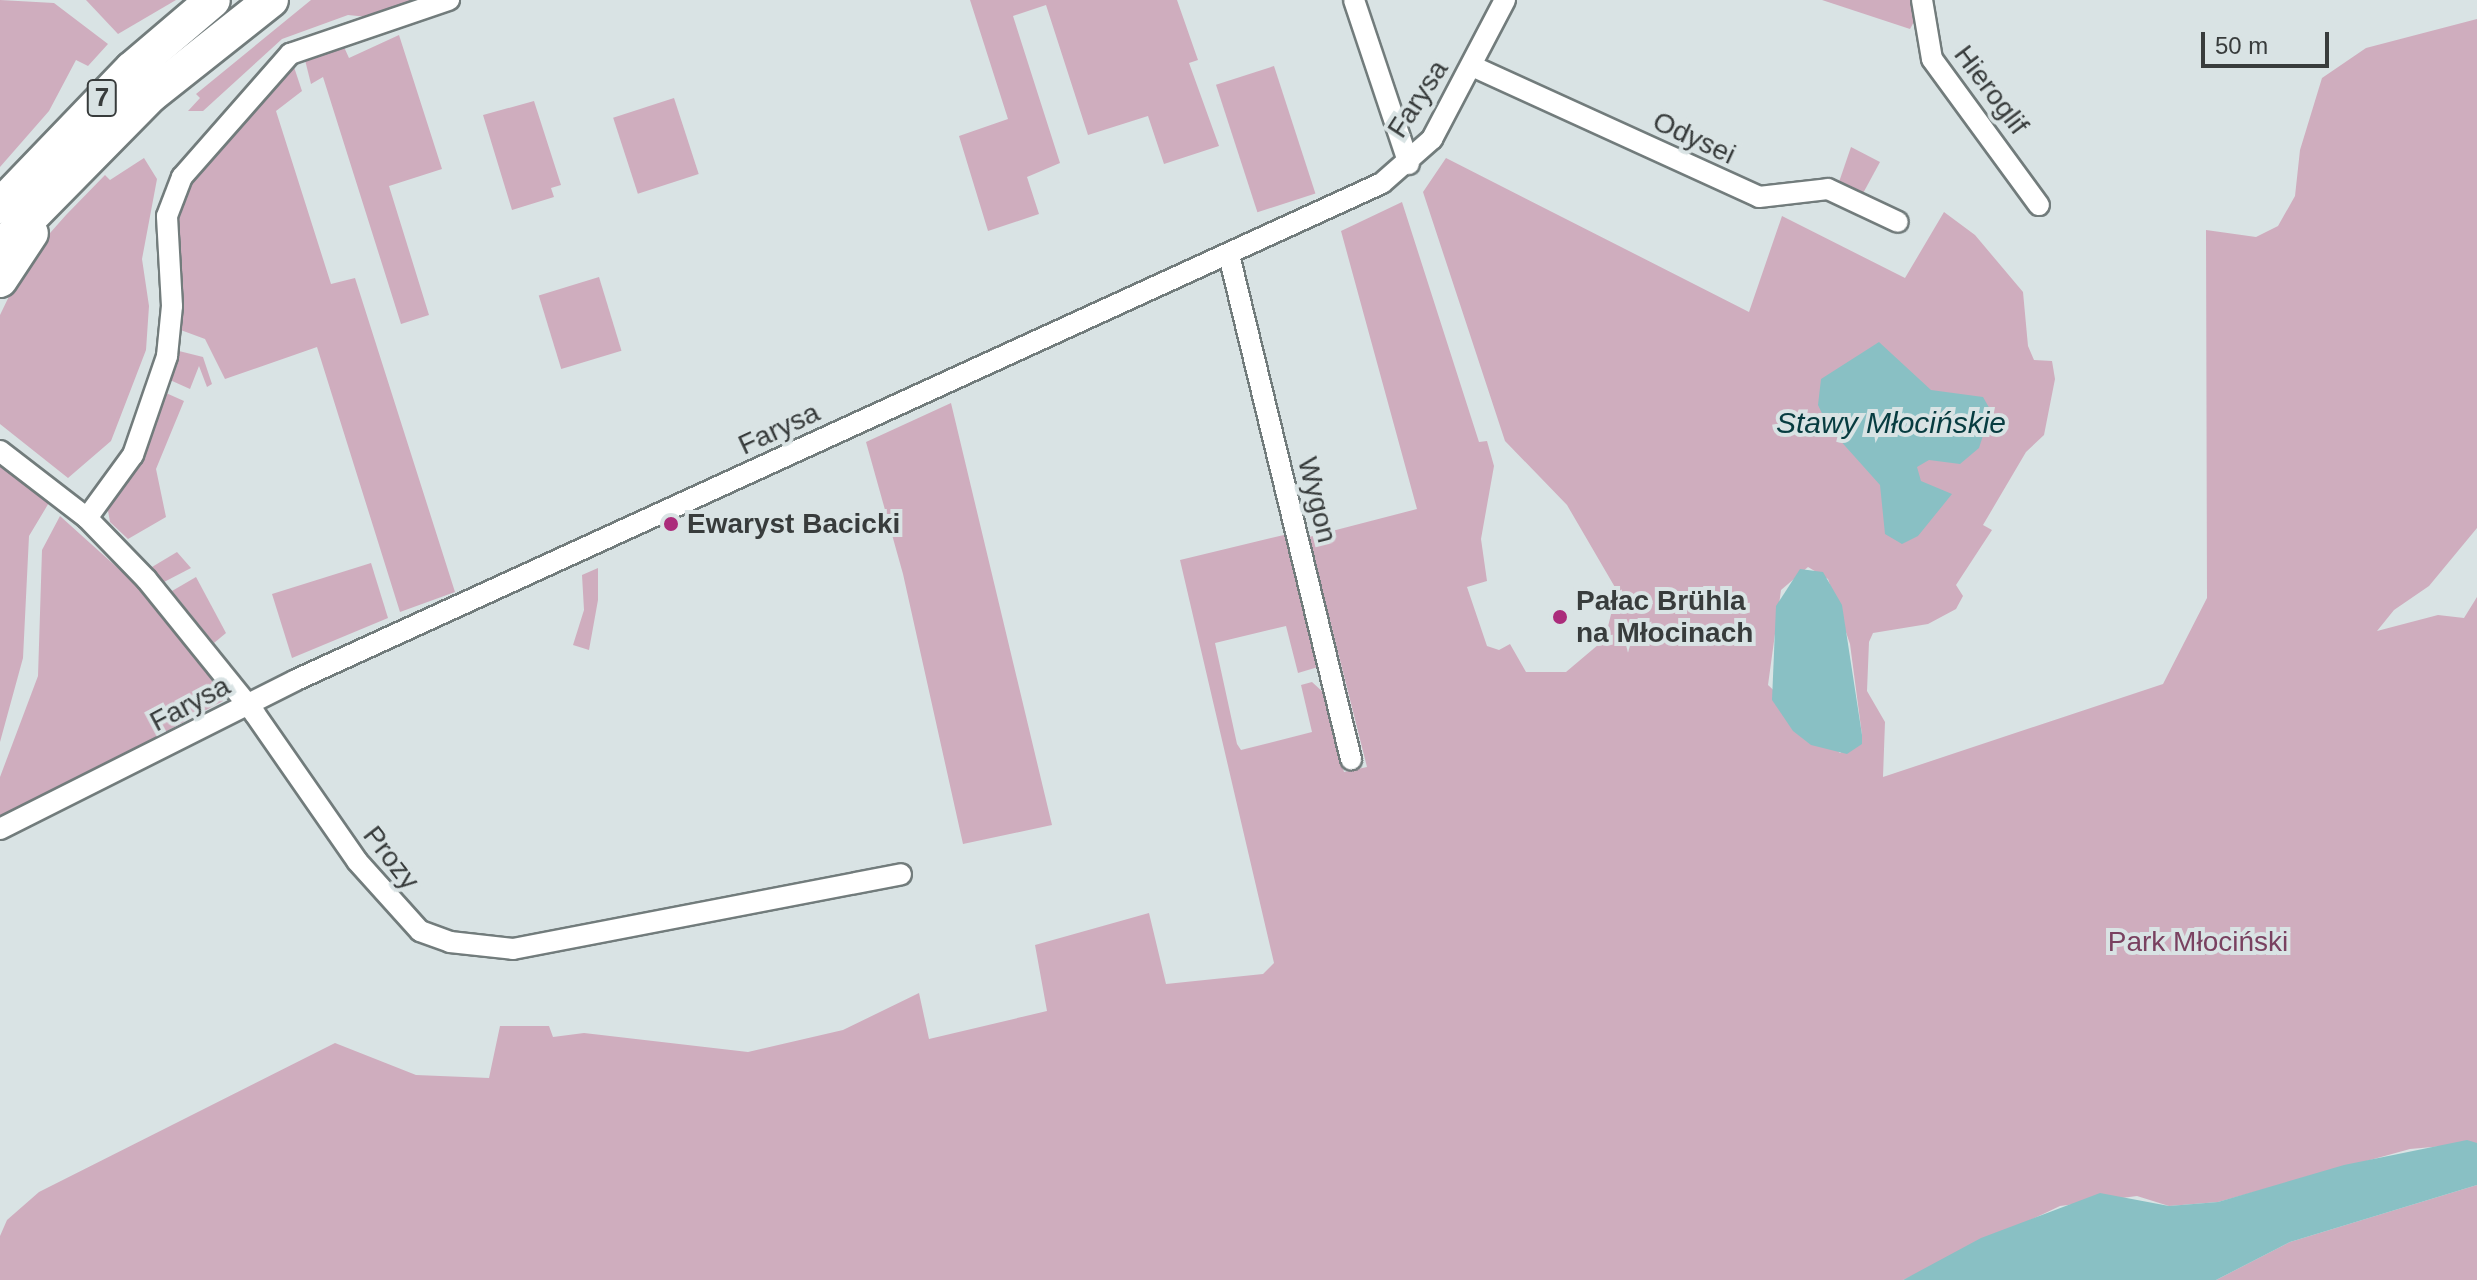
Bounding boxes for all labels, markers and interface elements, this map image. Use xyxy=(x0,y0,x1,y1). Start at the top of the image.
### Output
scale bar xyxy=(2205,16,2333,66)
text: 50 m xyxy=(2215,32,2268,59)
street label: Hieroglif xyxy=(1947,39,2035,141)
street label: Farysa xyxy=(1381,54,1455,144)
road number: 7 xyxy=(86,76,118,120)
street label: Odysei xyxy=(1647,104,1741,172)
street label: Farysa xyxy=(733,396,825,462)
water label: Stawy Młocińskie xyxy=(1776,405,2006,441)
street label: Wygon xyxy=(1290,454,1344,546)
place label: Ewaryst Bacicki xyxy=(687,507,900,541)
marker: Ewaryst Bacicki xyxy=(662,515,680,533)
place label: Pałac Brühla na Młocinach xyxy=(1576,584,1753,650)
marker: Pałac Brühla na Młocinach xyxy=(1551,608,1569,626)
street label: Farysa xyxy=(144,669,236,739)
street label: Prozy xyxy=(356,819,426,897)
park label: Park Młociński xyxy=(2108,925,2288,959)

